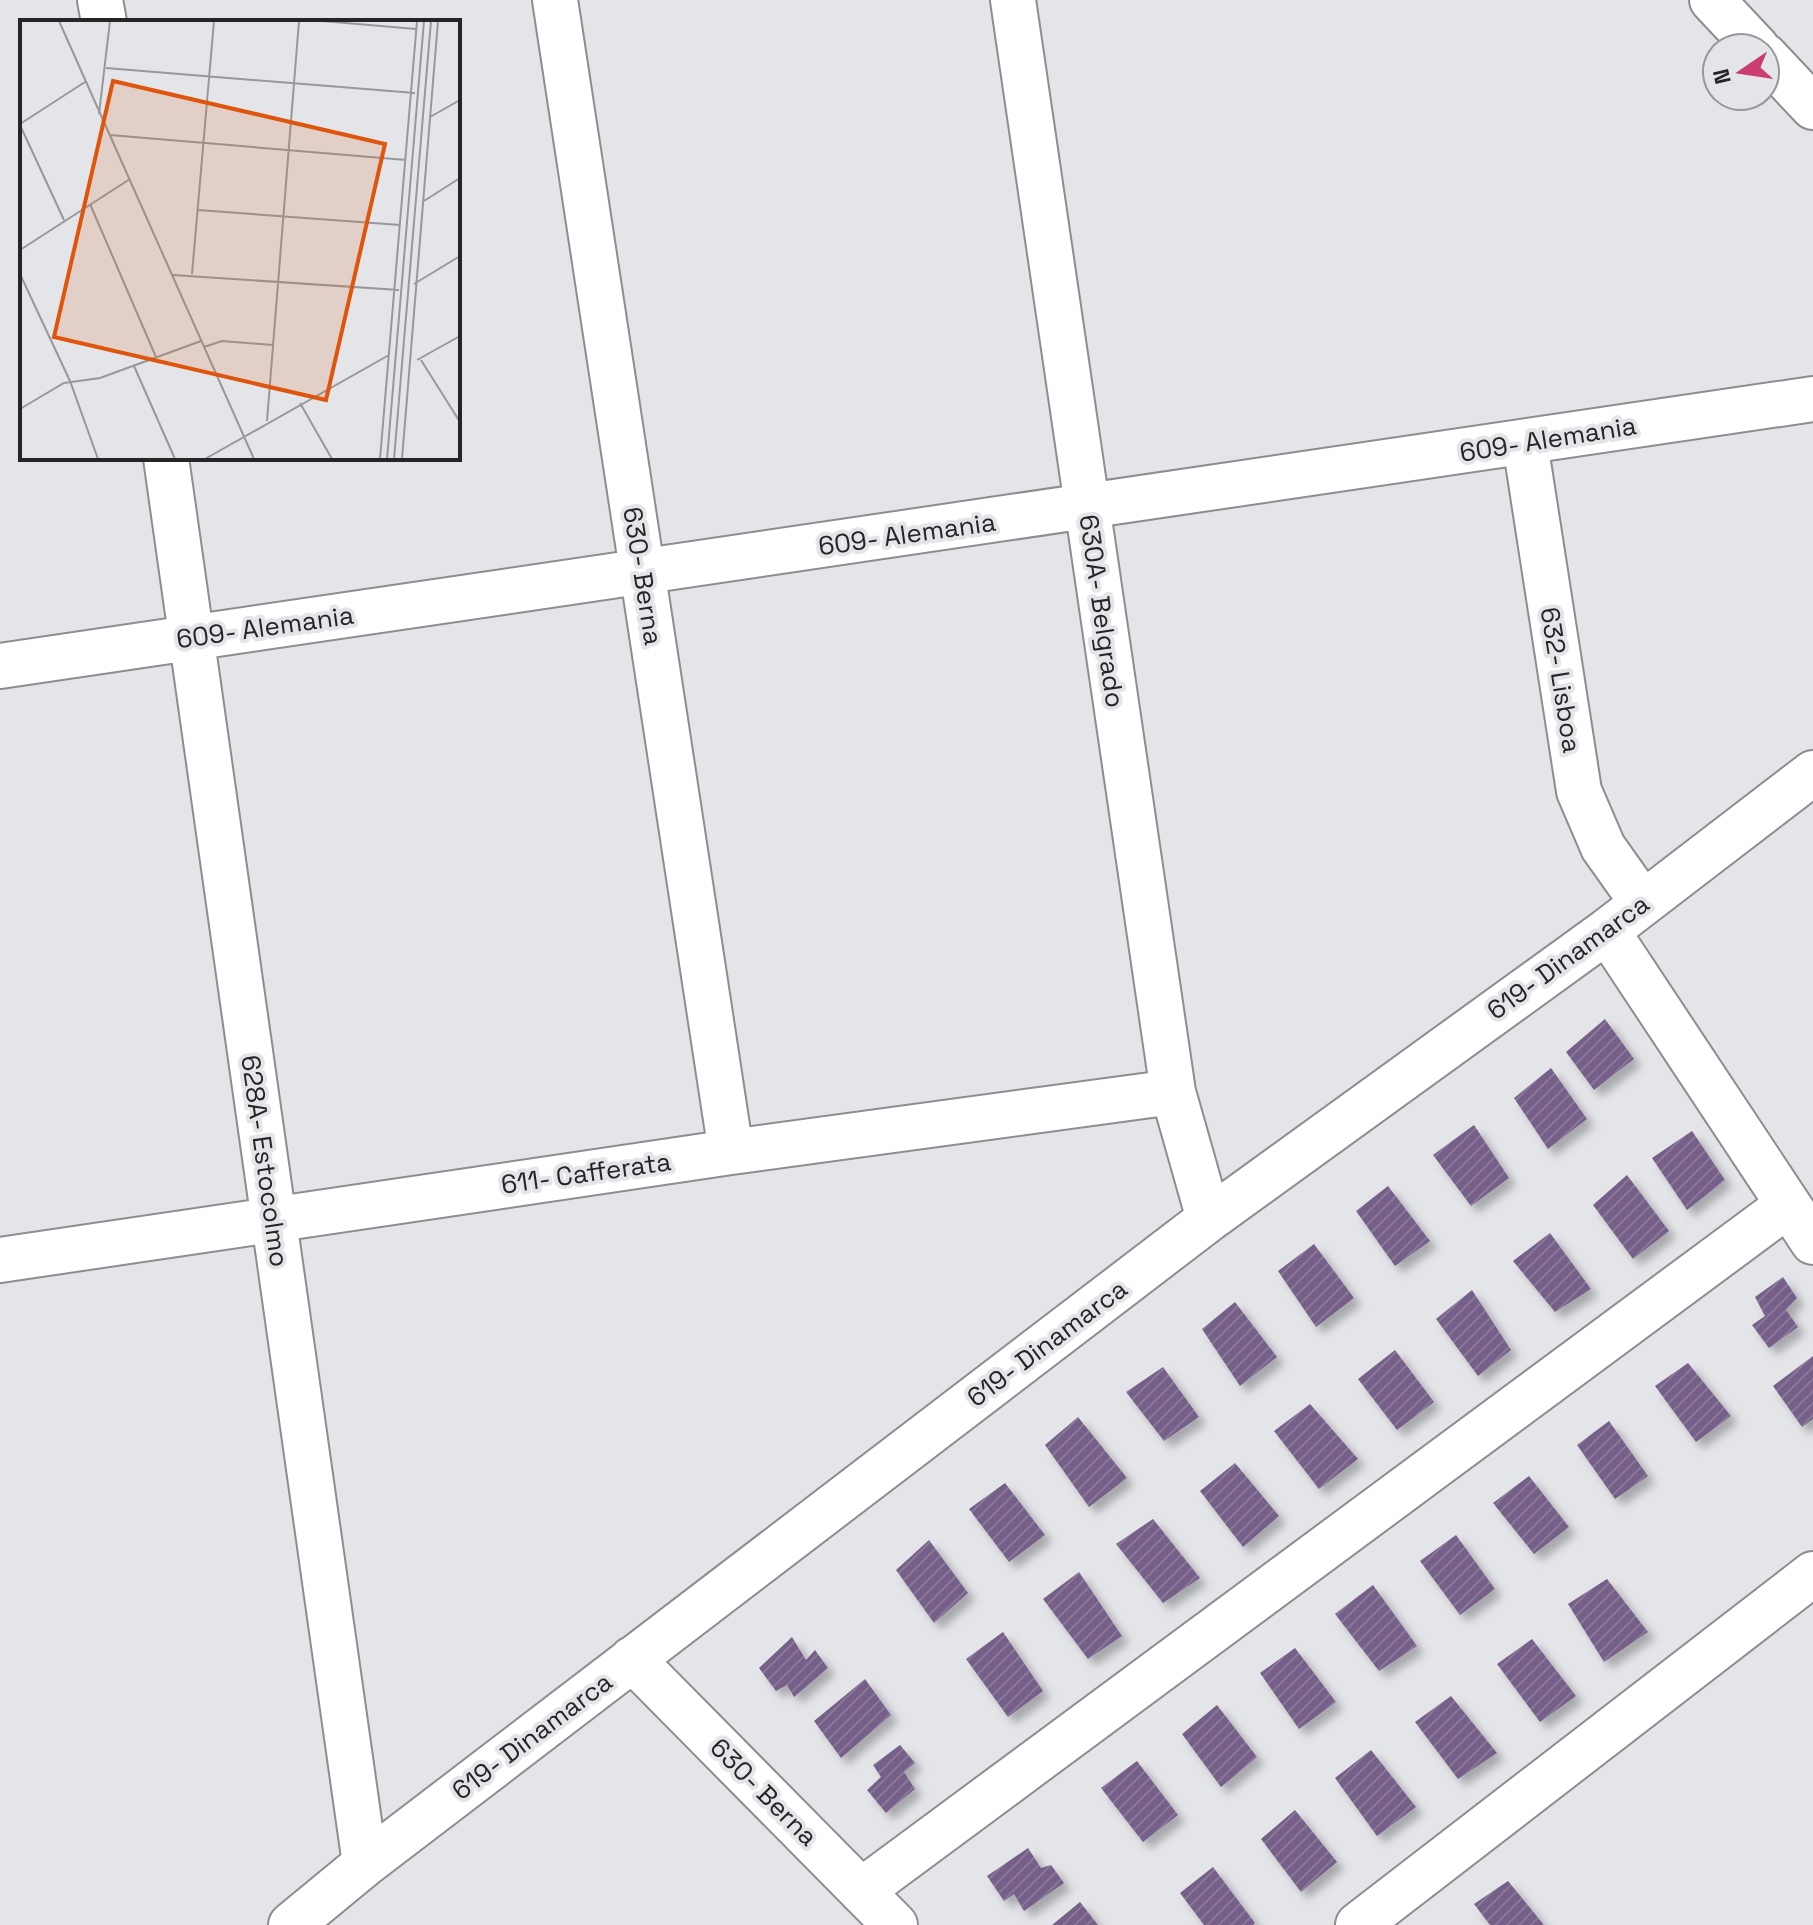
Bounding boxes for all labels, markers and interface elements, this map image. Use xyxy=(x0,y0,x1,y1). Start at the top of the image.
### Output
inset map xyxy=(20,20,460,460)
north arrow xyxy=(1701,32,1781,112)
text: N xyxy=(1706,66,1737,87)
street label: 609- Alemania xyxy=(1457,408,1639,470)
street label: 630- Berna xyxy=(615,505,671,648)
street label: 609- Alemania xyxy=(816,505,998,563)
street label: 630A- Belgrado xyxy=(1072,512,1132,710)
street label: 609- Alemania xyxy=(174,598,356,656)
street label: 632- Lisboa xyxy=(1533,605,1589,755)
street label: 619- Dinamarca xyxy=(1480,887,1656,1027)
street label: 628A- Estocolmo xyxy=(233,1053,297,1269)
street label: 611- Cafferata xyxy=(499,1144,673,1202)
street label: 619- Dinamarca xyxy=(960,1272,1134,1414)
street label: 619- Dinamarca xyxy=(445,1665,619,1807)
street label: 630- Berna xyxy=(703,1731,825,1853)

